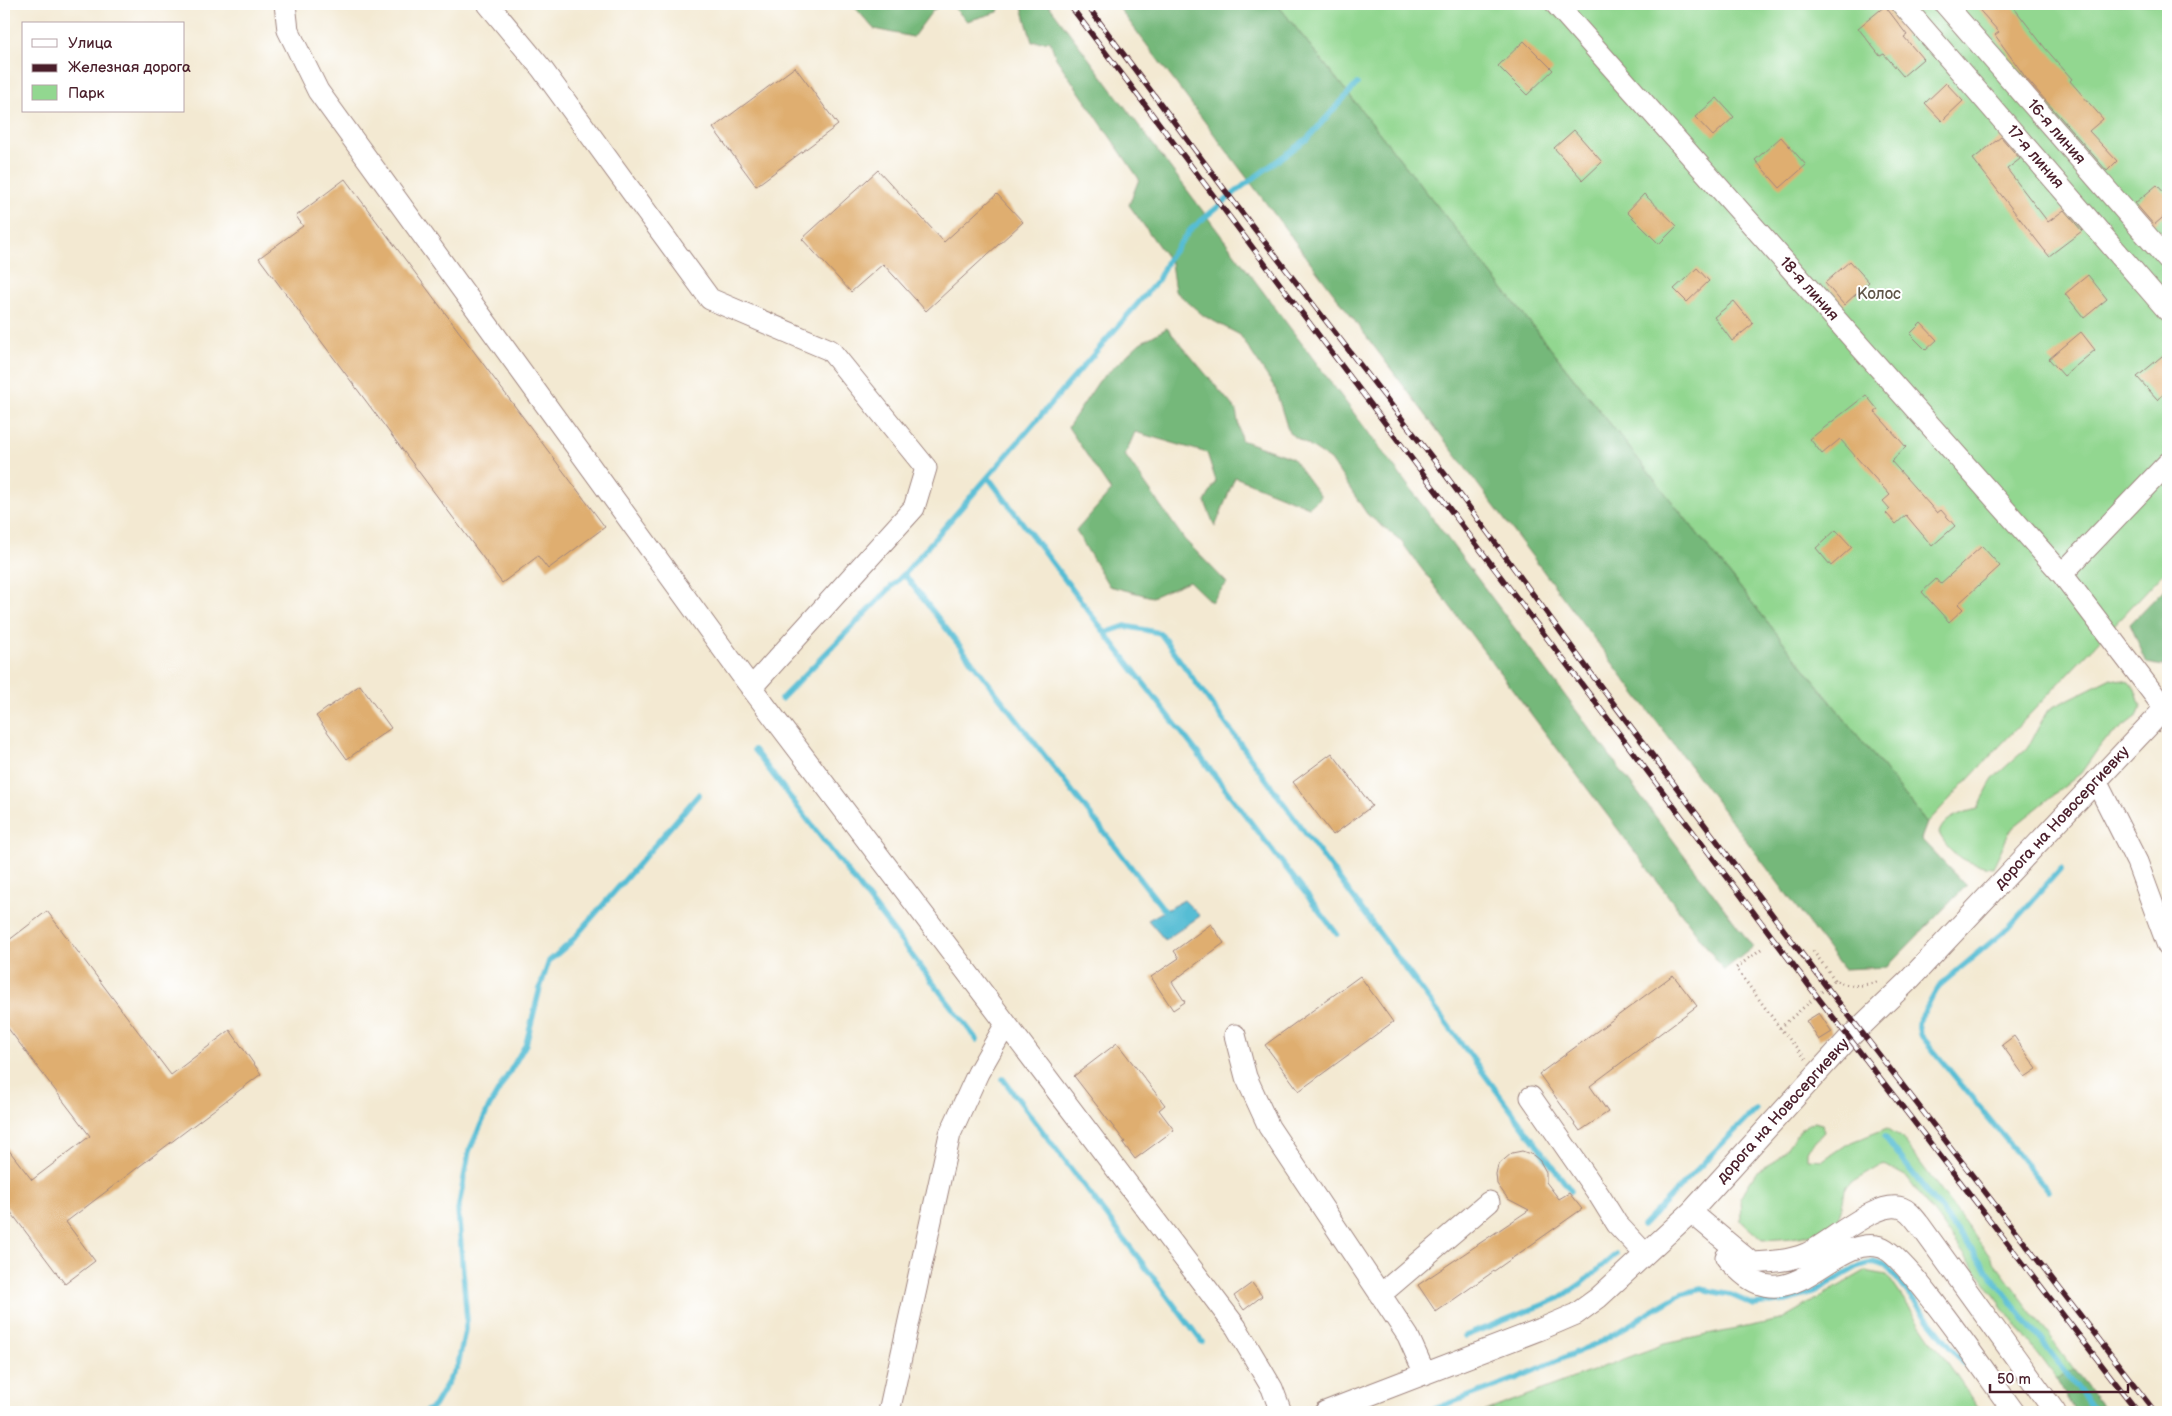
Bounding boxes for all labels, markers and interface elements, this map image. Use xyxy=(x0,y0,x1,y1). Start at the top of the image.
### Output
legend xyxy=(22,22,185,112)
text: Улица xyxy=(68,34,113,53)
text: Железная дорога xyxy=(68,58,191,77)
text: Парк xyxy=(68,84,105,103)
street label: 16-я линия xyxy=(2023,96,2089,168)
street label: 17-я линия xyxy=(2002,121,2068,193)
street label: 18-я линия xyxy=(1775,253,1843,325)
park label: Колос xyxy=(1857,285,1901,304)
street label: дорога на Новосергиевку xyxy=(1991,742,2134,894)
street label: дорога на Новосергиевку xyxy=(1713,1034,1854,1188)
scale bar xyxy=(1990,1361,2127,1393)
text: 50 m xyxy=(1997,1370,2031,1389)

